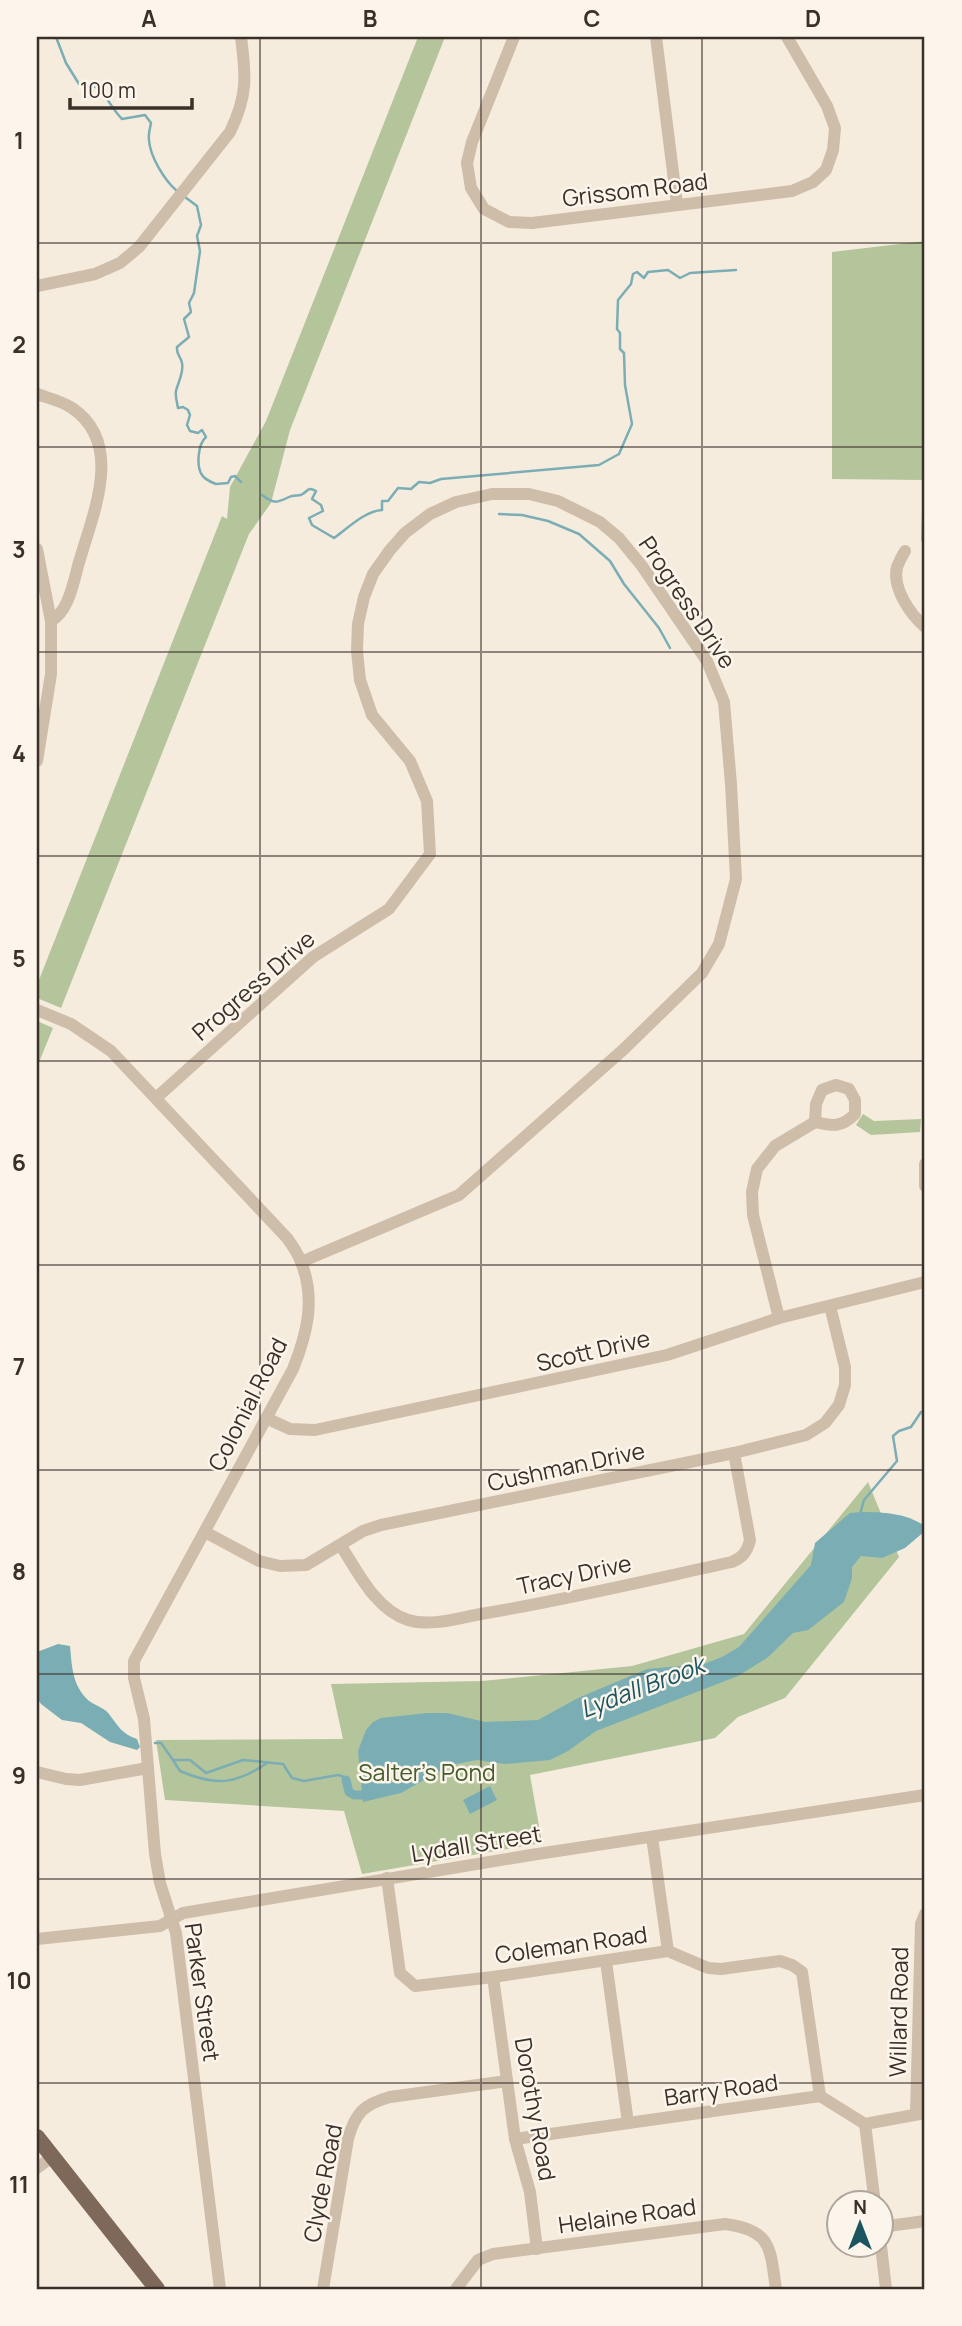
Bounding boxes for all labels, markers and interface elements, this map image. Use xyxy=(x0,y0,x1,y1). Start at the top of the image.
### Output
text: A xyxy=(141,2,157,34)
text: B xyxy=(363,2,377,34)
text: C xyxy=(584,2,601,34)
text: D xyxy=(805,2,821,34)
scale bar xyxy=(70,66,192,110)
text: 100 m xyxy=(80,76,136,104)
text: 1 xyxy=(14,124,24,156)
street label: Grissom Road xyxy=(560,164,710,214)
text: 2 xyxy=(12,328,26,360)
street label: Progress Drive xyxy=(632,530,744,674)
text: 3 xyxy=(12,533,26,565)
text: 4 xyxy=(12,737,26,769)
street label: Progress Drive xyxy=(185,923,321,1047)
text: 5 xyxy=(12,942,26,974)
text: 6 xyxy=(12,1146,26,1178)
street label: Scott Drive xyxy=(533,1321,653,1379)
street label: Colonial Road xyxy=(200,1332,294,1476)
text: 7 xyxy=(13,1350,25,1382)
street label: Cushman Drive xyxy=(484,1434,648,1498)
street label: Tracy Drive xyxy=(514,1546,634,1602)
text: 8 xyxy=(12,1555,26,1587)
water label: Lydall Brook xyxy=(575,1646,712,1725)
park label: Salter's Pond xyxy=(358,1756,496,1788)
text: 9 xyxy=(12,1759,26,1791)
street label: Lydall Street xyxy=(409,1817,543,1869)
street label: Coleman Road xyxy=(493,1917,649,1971)
street label: Parker Street xyxy=(177,1921,229,2063)
street label: Willard Road xyxy=(881,1946,915,2078)
text: 10 xyxy=(6,1964,32,1996)
street label: Dorothy Road xyxy=(508,2035,564,2183)
street label: Barry Road xyxy=(662,2065,780,2113)
street label: Clyde Road xyxy=(295,2121,349,2245)
text: 11 xyxy=(9,2168,29,2200)
street label: Helaine Road xyxy=(556,2189,698,2241)
north arrow xyxy=(825,2190,895,2260)
text: N xyxy=(853,2194,867,2220)

